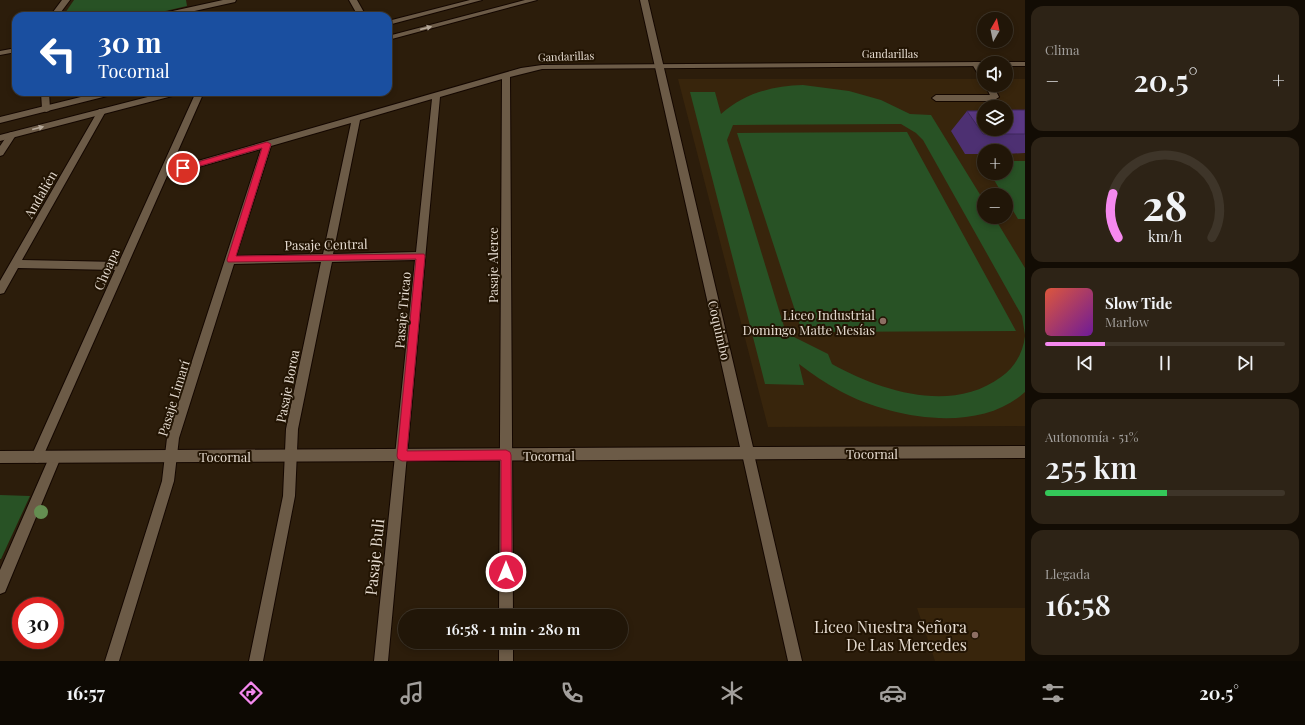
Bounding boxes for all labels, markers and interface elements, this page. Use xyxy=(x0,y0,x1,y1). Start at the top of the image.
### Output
north arrow xyxy=(977,12,1013,48)
map controls xyxy=(977,12,1013,224)
text: 30 m xyxy=(98,23,162,60)
one-way arrow xyxy=(420,25,432,31)
icon: left xyxy=(32,28,84,80)
text: Clima xyxy=(1045,41,1080,58)
street label: Gandarillas xyxy=(862,46,918,61)
street label: Gandarillas xyxy=(538,48,595,64)
button: sound xyxy=(977,56,1013,92)
text: Tocornal xyxy=(98,59,170,83)
text: 20.5° xyxy=(1133,60,1198,100)
text: − xyxy=(1045,65,1059,95)
text: + xyxy=(1272,65,1285,95)
button: layers xyxy=(977,100,1013,136)
one-way arrow xyxy=(32,125,44,131)
button: + xyxy=(977,144,1013,180)
pin xyxy=(166,151,200,185)
icon: arrive xyxy=(172,157,194,179)
street label: Andalién xyxy=(19,167,60,222)
text: 28 xyxy=(1142,175,1188,230)
button: − xyxy=(977,188,1013,224)
text: km/h xyxy=(1148,226,1183,245)
street label: Pasaje Alerce xyxy=(484,227,501,303)
street label: Pasaje Central xyxy=(284,235,368,253)
street label: Choapa xyxy=(89,245,123,293)
street label: Pasaje Tricao xyxy=(390,271,414,349)
text: Slow Tide xyxy=(1105,293,1172,313)
street label: Coquimbo xyxy=(705,298,735,362)
place label: Liceo Industrial Domingo Matte Mesías xyxy=(743,306,875,338)
text: Marlow xyxy=(1105,313,1149,330)
marker: Liceo Industrial Domingo Matte Mesías xyxy=(878,316,888,326)
street label: Pasaje Boroa xyxy=(272,348,302,424)
icon: previous xyxy=(1074,352,1096,374)
icon: pause xyxy=(1154,352,1176,374)
icon: next xyxy=(1234,352,1256,374)
street label: Pasaje Limarí xyxy=(153,358,193,438)
text: Autonomía · 51% xyxy=(1045,428,1138,445)
street label: Tocornal xyxy=(846,445,898,462)
street label: Tocornal xyxy=(523,447,575,464)
text: 255 km xyxy=(1045,447,1137,487)
street label: Tocornal xyxy=(199,448,251,465)
street label: Pasaje Buli xyxy=(360,517,389,596)
position arrow xyxy=(485,551,527,593)
text: Llegada xyxy=(1045,565,1090,582)
text: 16:58 xyxy=(1045,584,1111,624)
speed limit sign: 30 xyxy=(12,597,64,649)
place label: Liceo Nuestra Señora De Las Mercedes xyxy=(814,616,967,655)
text: 16:58 · 1 min · 280 m xyxy=(446,619,580,639)
marker: Liceo Nuestra Señora De Las Mercedes xyxy=(970,630,980,640)
icon: directions xyxy=(237,679,265,707)
icon: music xyxy=(398,679,426,707)
icon: phone xyxy=(558,679,586,707)
icon: climate xyxy=(718,679,746,707)
icon: car xyxy=(879,679,907,707)
icon: filters xyxy=(1039,679,1067,707)
text: 16:57 xyxy=(66,681,105,705)
text: 20.5° xyxy=(1199,681,1239,705)

